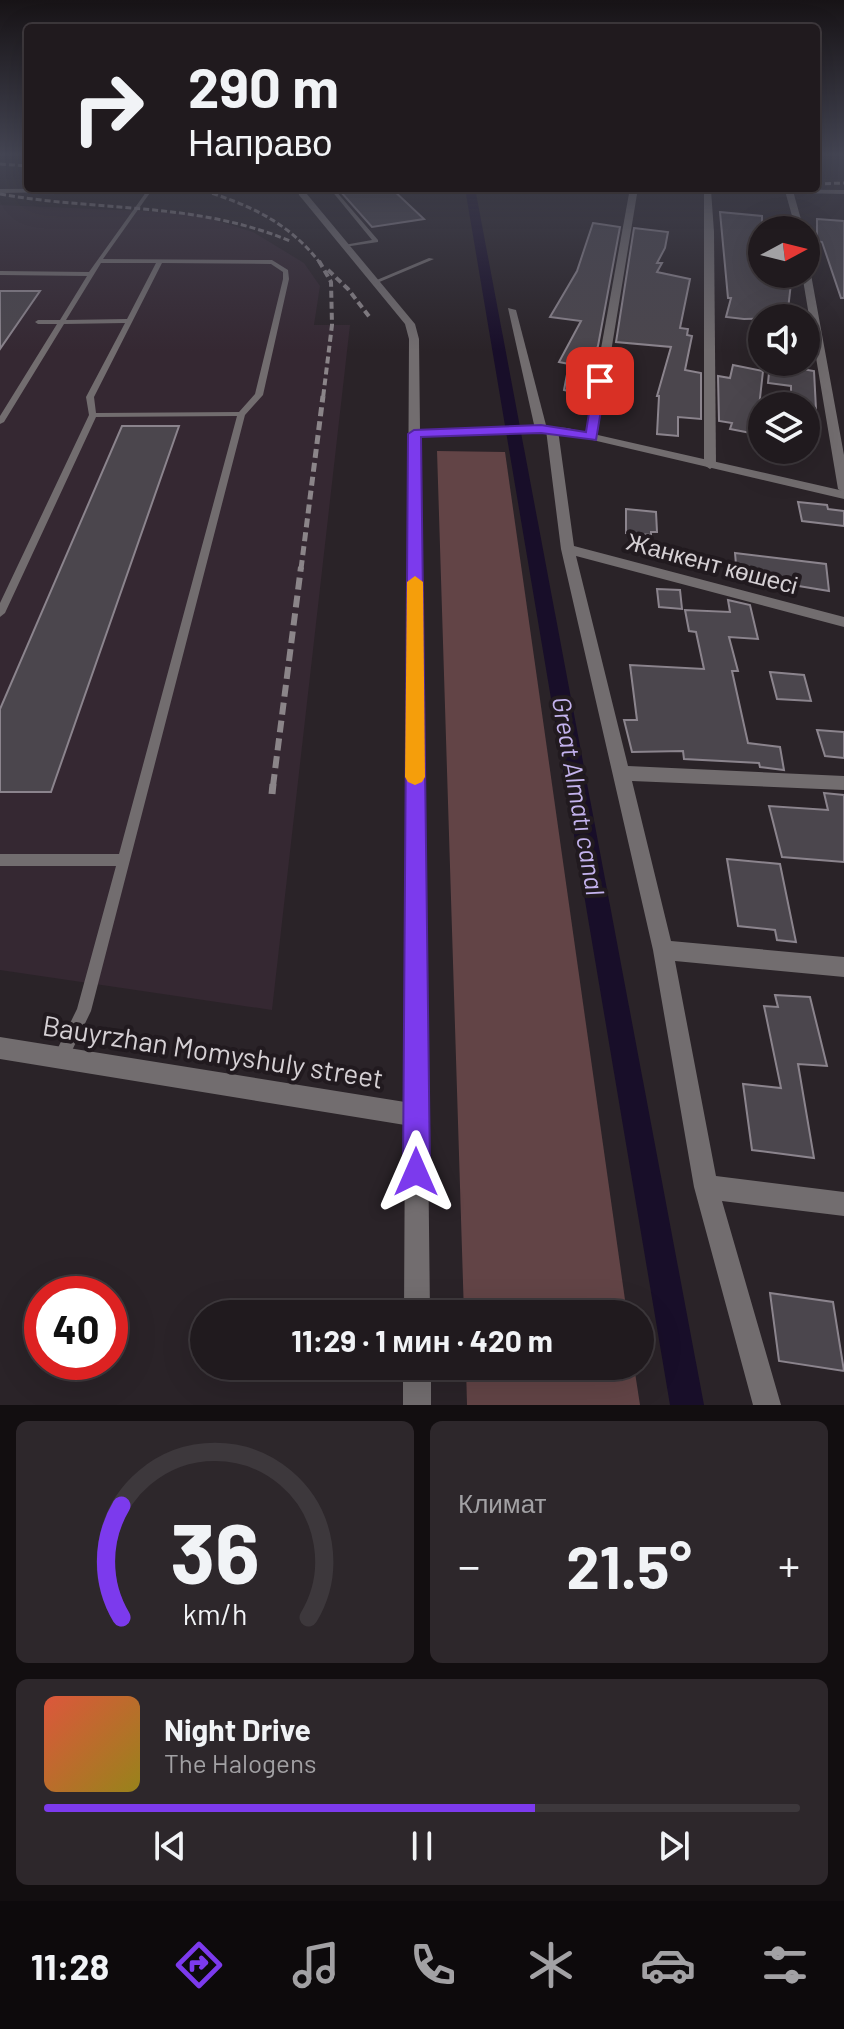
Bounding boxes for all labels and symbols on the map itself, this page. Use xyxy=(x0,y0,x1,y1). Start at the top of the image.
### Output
north arrow xyxy=(748,216,820,288)
pin xyxy=(566,347,634,415)
street label: Жанкент көшесі xyxy=(624,526,801,599)
water label: Great Almatı canal xyxy=(547,694,612,898)
street label: Bauyrzhan Momyshuly street xyxy=(40,1007,386,1095)
position arrow xyxy=(374,1130,458,1214)
speed limit sign: 40 xyxy=(24,1276,128,1380)

